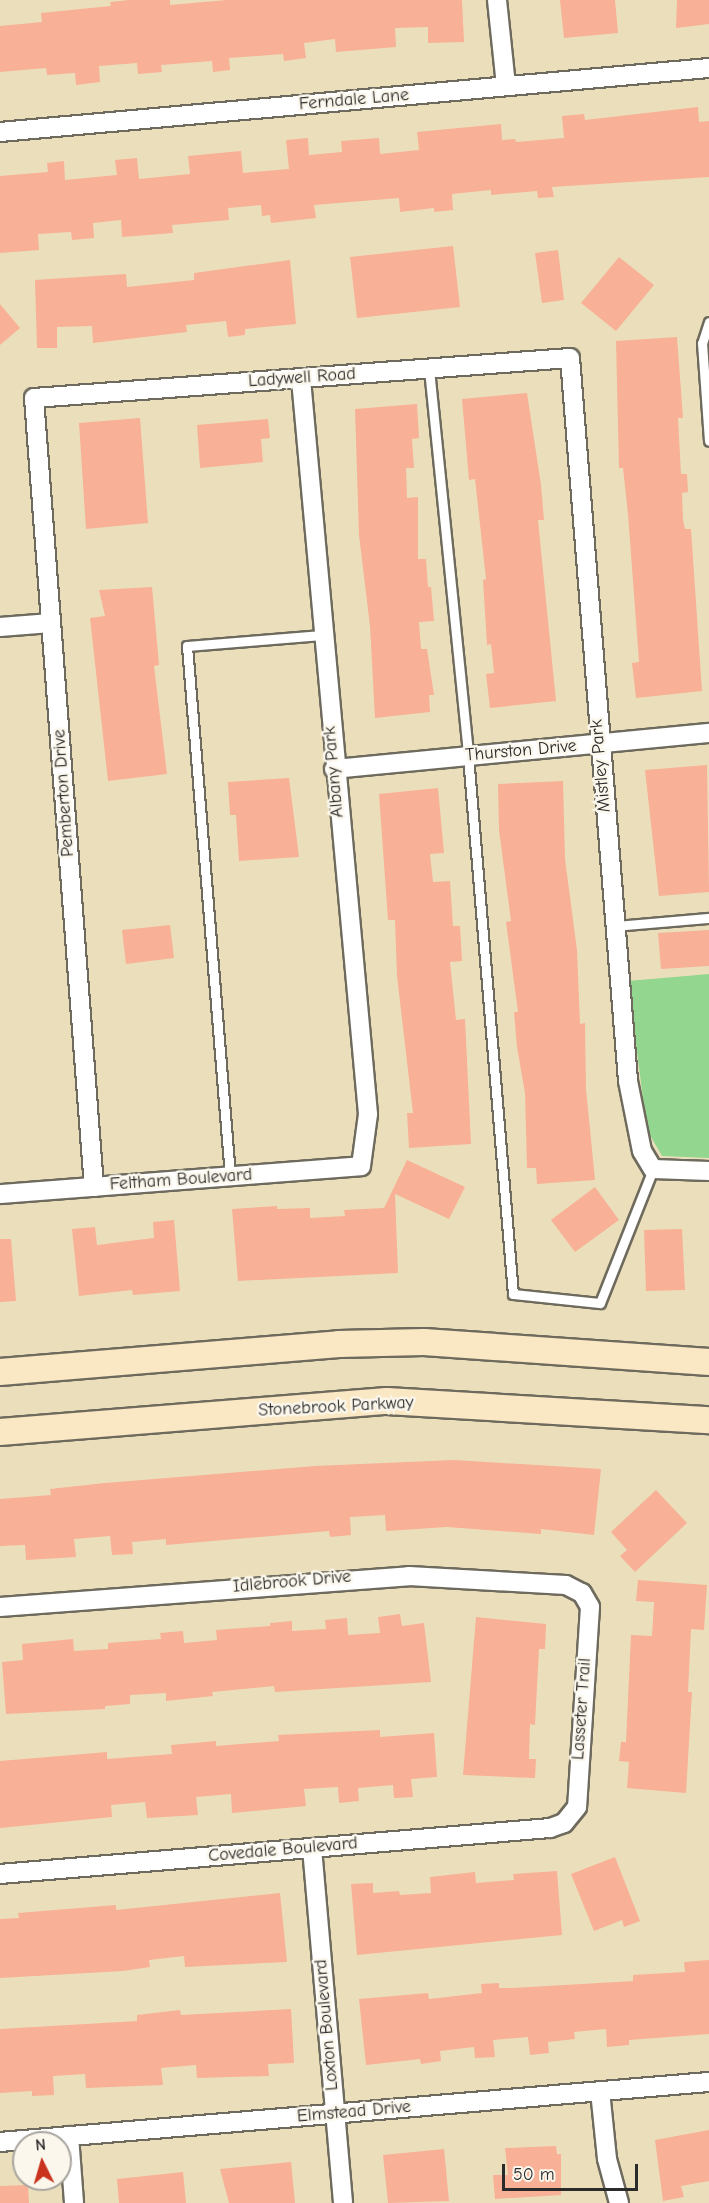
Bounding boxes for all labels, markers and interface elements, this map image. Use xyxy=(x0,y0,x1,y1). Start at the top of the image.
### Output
street label: Ferndale Lane xyxy=(298,84,410,116)
street label: Ladywell Road xyxy=(247,363,357,393)
street label: Mistley Park xyxy=(586,719,616,813)
street label: Albany Park xyxy=(319,725,349,819)
street label: Pemberton Drive xyxy=(49,728,79,858)
street label: Thurston Drive xyxy=(464,735,578,767)
street label: Feltham Boulevard xyxy=(109,1164,253,1196)
street label: Stonebrook Parkway xyxy=(258,1392,414,1422)
street label: Idlebrook Drive xyxy=(232,1566,352,1598)
street label: Lasseter Trail xyxy=(568,1657,596,1761)
street label: Covedale Boulevard xyxy=(207,1833,359,1867)
street label: Loxton Boulevard xyxy=(310,1958,344,2092)
street label: Elmstead Drive xyxy=(296,2096,412,2128)
north arrow xyxy=(12,2131,72,2191)
text: N xyxy=(35,2136,47,2154)
scale bar xyxy=(505,2152,642,2190)
text: 50 m xyxy=(513,2164,555,2185)

